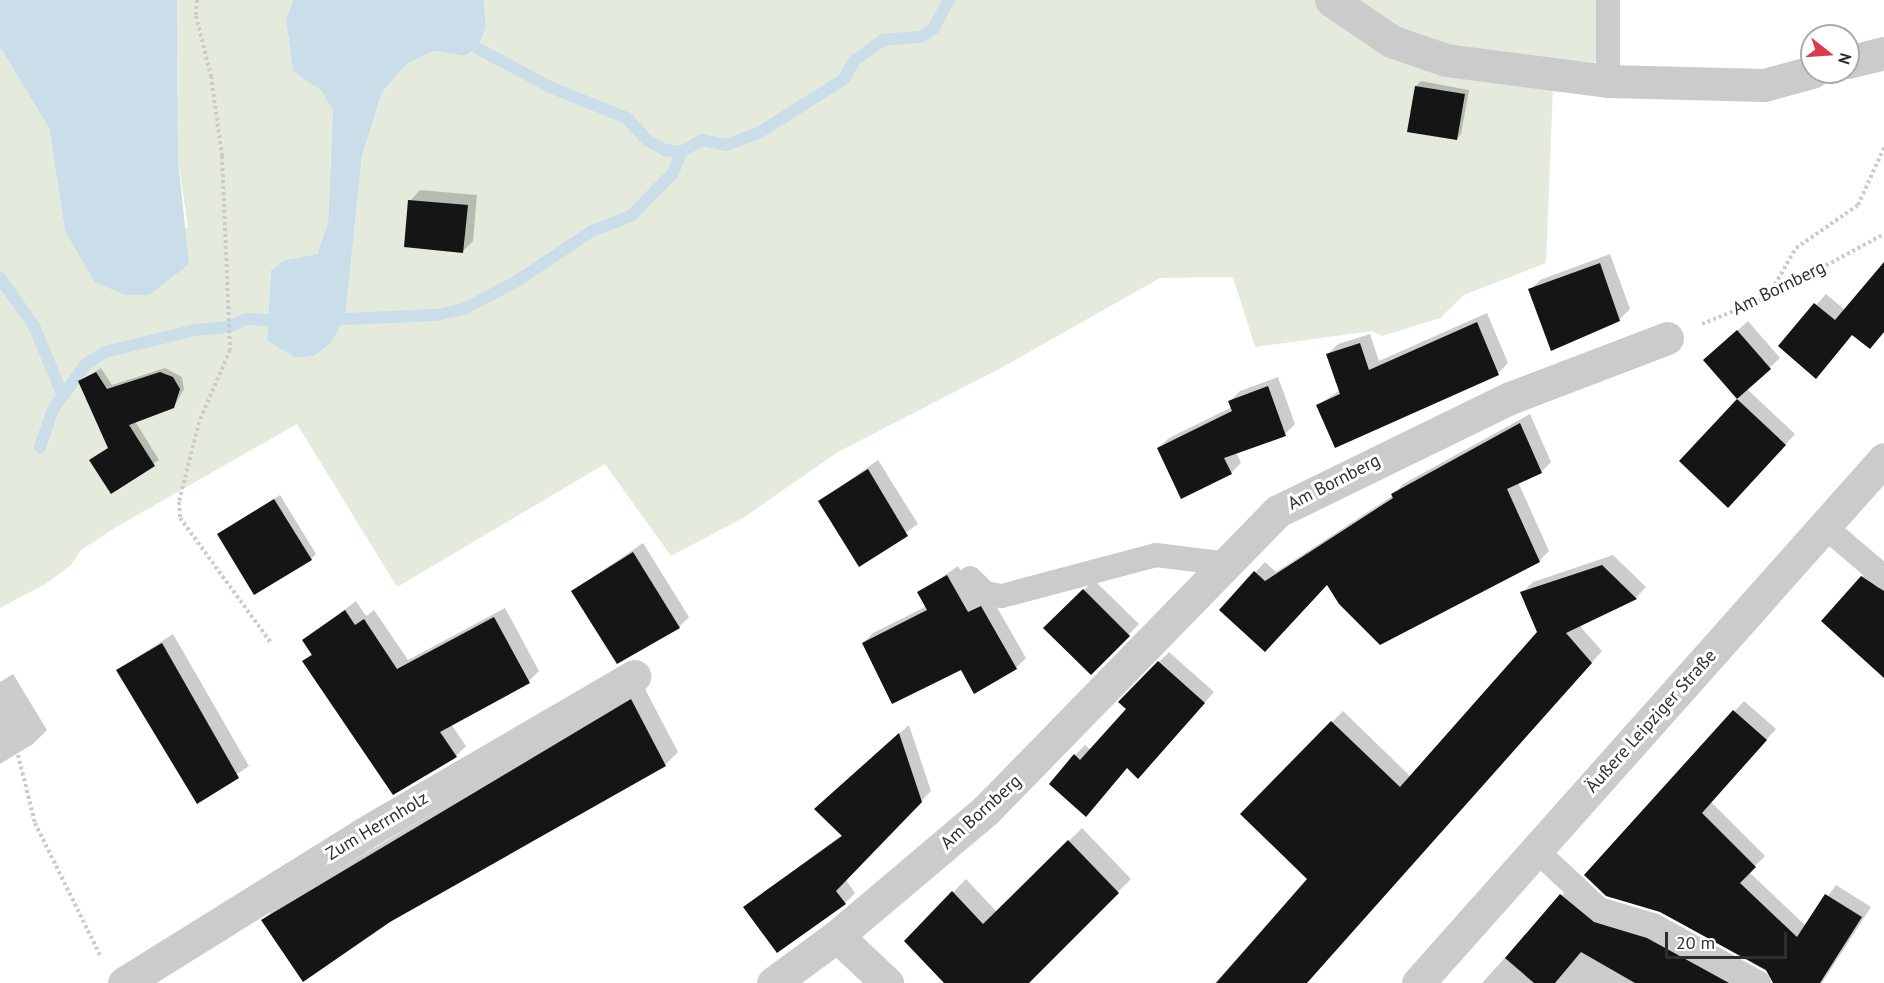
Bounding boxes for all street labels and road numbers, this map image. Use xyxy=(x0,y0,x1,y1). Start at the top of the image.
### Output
street label: Am Bornberg xyxy=(1729,256,1829,320)
street label: Am Bornberg xyxy=(1284,450,1384,514)
street label: Äußere Leipziger Straße xyxy=(1581,645,1721,797)
street label: Am Bornberg xyxy=(936,770,1026,854)
street label: Zum Herrnholz xyxy=(322,787,432,865)

